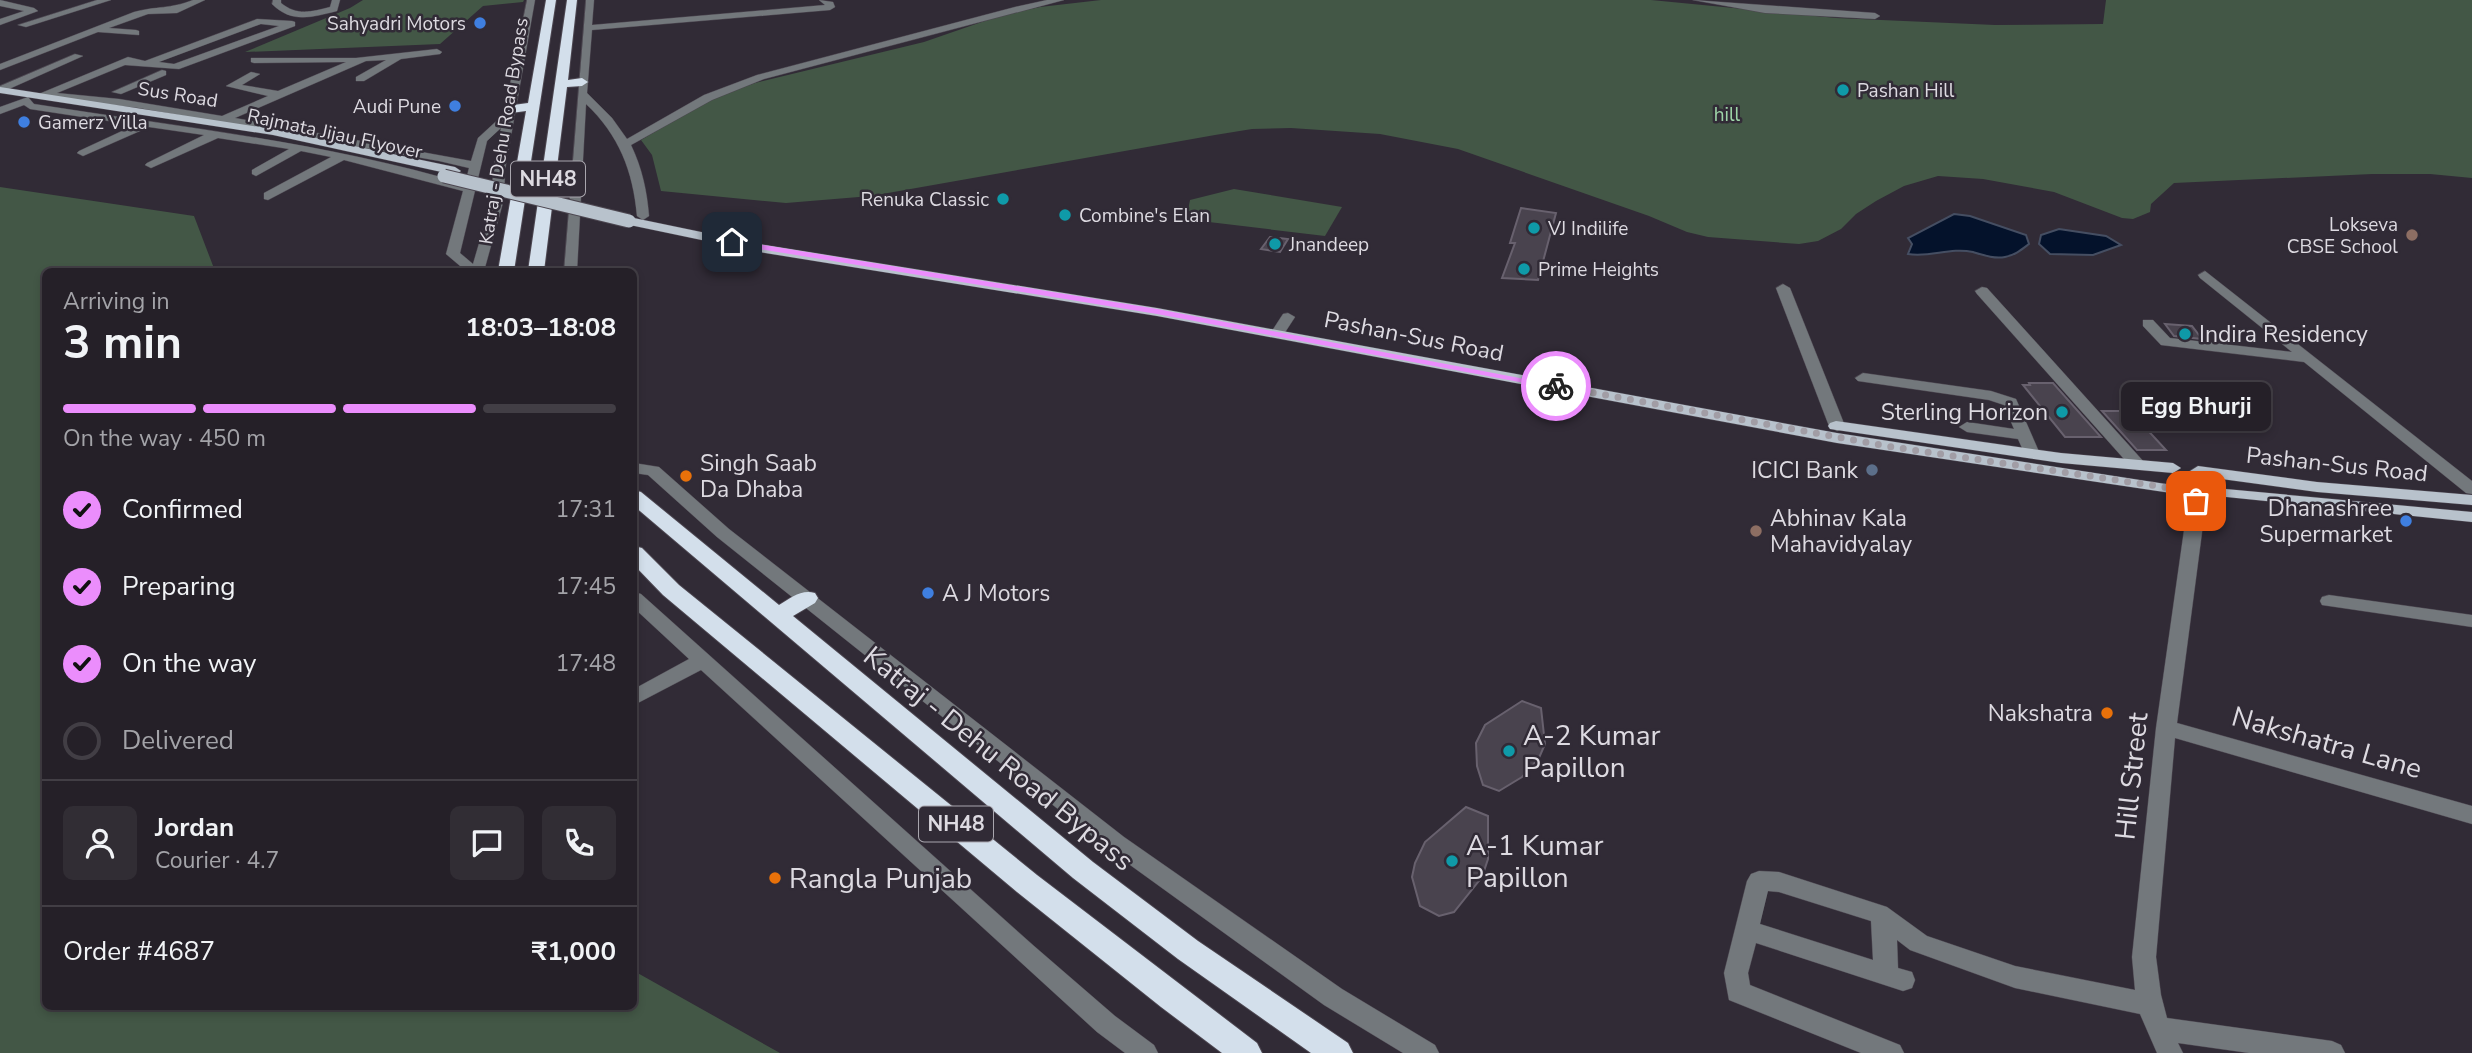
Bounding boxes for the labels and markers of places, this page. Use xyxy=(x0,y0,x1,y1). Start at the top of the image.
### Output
place label: Sahyadri Motors xyxy=(327,11,466,37)
marker: Sahyadri Motors xyxy=(472,15,488,31)
place label: Pashan Hill xyxy=(1857,78,1955,104)
marker: Pashan Hill xyxy=(1835,82,1851,98)
place label: Audi Pune xyxy=(353,94,441,120)
marker: Audi Pune xyxy=(447,98,463,114)
place label: Gamerz Villa xyxy=(38,110,148,136)
marker: Gamerz Villa xyxy=(16,114,32,130)
place label: Renuka Classic xyxy=(861,187,989,213)
marker: Renuka Classic xyxy=(995,191,1011,207)
place label: Combine's Elan xyxy=(1079,203,1210,229)
marker: Combine's Elan xyxy=(1057,207,1073,223)
pin xyxy=(702,212,762,272)
place label: Lokseva CBSE School xyxy=(2287,212,2398,260)
place label: VJ Indilife xyxy=(1547,216,1628,242)
marker: VJ Indilife xyxy=(1526,220,1542,236)
marker: Lokseva CBSE School xyxy=(2404,227,2420,243)
place label: Jnandeep xyxy=(1288,232,1369,258)
marker: Jnandeep xyxy=(1267,236,1283,252)
place label: Prime Heights xyxy=(1538,257,1659,283)
marker: Prime Heights xyxy=(1516,261,1532,277)
place label: Indira Residency xyxy=(2199,319,2368,350)
marker: Indira Residency xyxy=(2177,326,2193,342)
callout: Egg Bhurji xyxy=(2121,382,2271,431)
place label: Sterling Horizon xyxy=(1881,397,2048,428)
marker: Sterling Horizon xyxy=(2054,404,2070,420)
place label: Singh Saab Da Dhaba xyxy=(700,448,817,505)
place label: ICICI Bank xyxy=(1751,455,1858,486)
marker: ICICI Bank xyxy=(1864,462,1880,478)
marker: Singh Saab Da Dhaba xyxy=(678,468,694,484)
pin xyxy=(2166,471,2226,531)
place label: Dhanashree Supermarket xyxy=(2259,493,2393,550)
place label: Abhinav Kala Mahavidyalay xyxy=(1770,503,1912,560)
marker: Dhanashree Supermarket xyxy=(2398,513,2414,529)
marker: Abhinav Kala Mahavidyalay xyxy=(1748,523,1764,539)
place label: A J Motors xyxy=(942,578,1050,609)
marker: A J Motors xyxy=(920,585,936,601)
place label: Nakshatra xyxy=(1988,698,2093,729)
marker: Nakshatra xyxy=(2099,705,2115,721)
place label: A-2 Kumar Papillon xyxy=(1523,717,1661,787)
marker: A-2 Kumar Papillon xyxy=(1501,743,1517,759)
place label: A-1 Kumar Papillon xyxy=(1466,827,1604,897)
marker: A-1 Kumar Papillon xyxy=(1444,853,1460,869)
place label: Rangla Punjab xyxy=(789,860,972,898)
marker: Rangla Punjab xyxy=(767,870,783,886)

